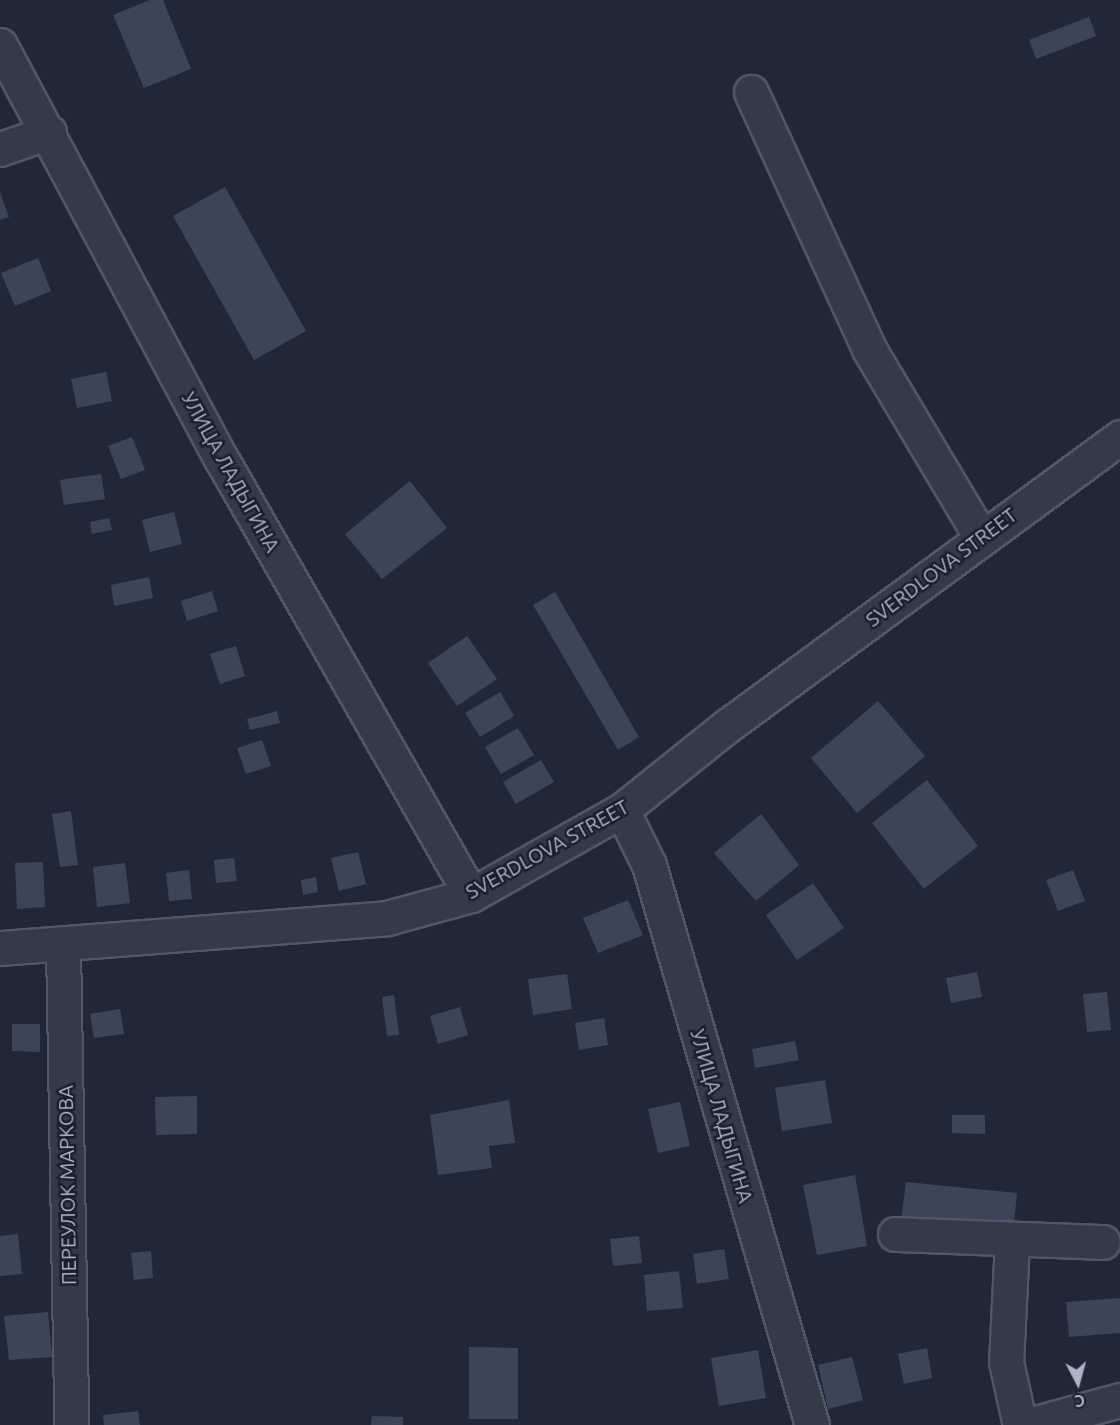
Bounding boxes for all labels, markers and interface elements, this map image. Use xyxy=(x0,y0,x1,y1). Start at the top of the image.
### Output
street label: УЛИЦА ЛАДЫГИНА xyxy=(177,388,285,556)
street label: SVERDLOVA STREET xyxy=(861,502,1021,632)
street label: SVERDLOVA STREET xyxy=(461,794,633,904)
street label: УЛИЦА ЛАДЫГИНА xyxy=(686,1026,758,1206)
street label: ПЕРЕУЛОК МАРКОВА xyxy=(53,1085,81,1285)
north arrow xyxy=(1048,1353,1108,1413)
text: С xyxy=(1074,1391,1086,1410)

